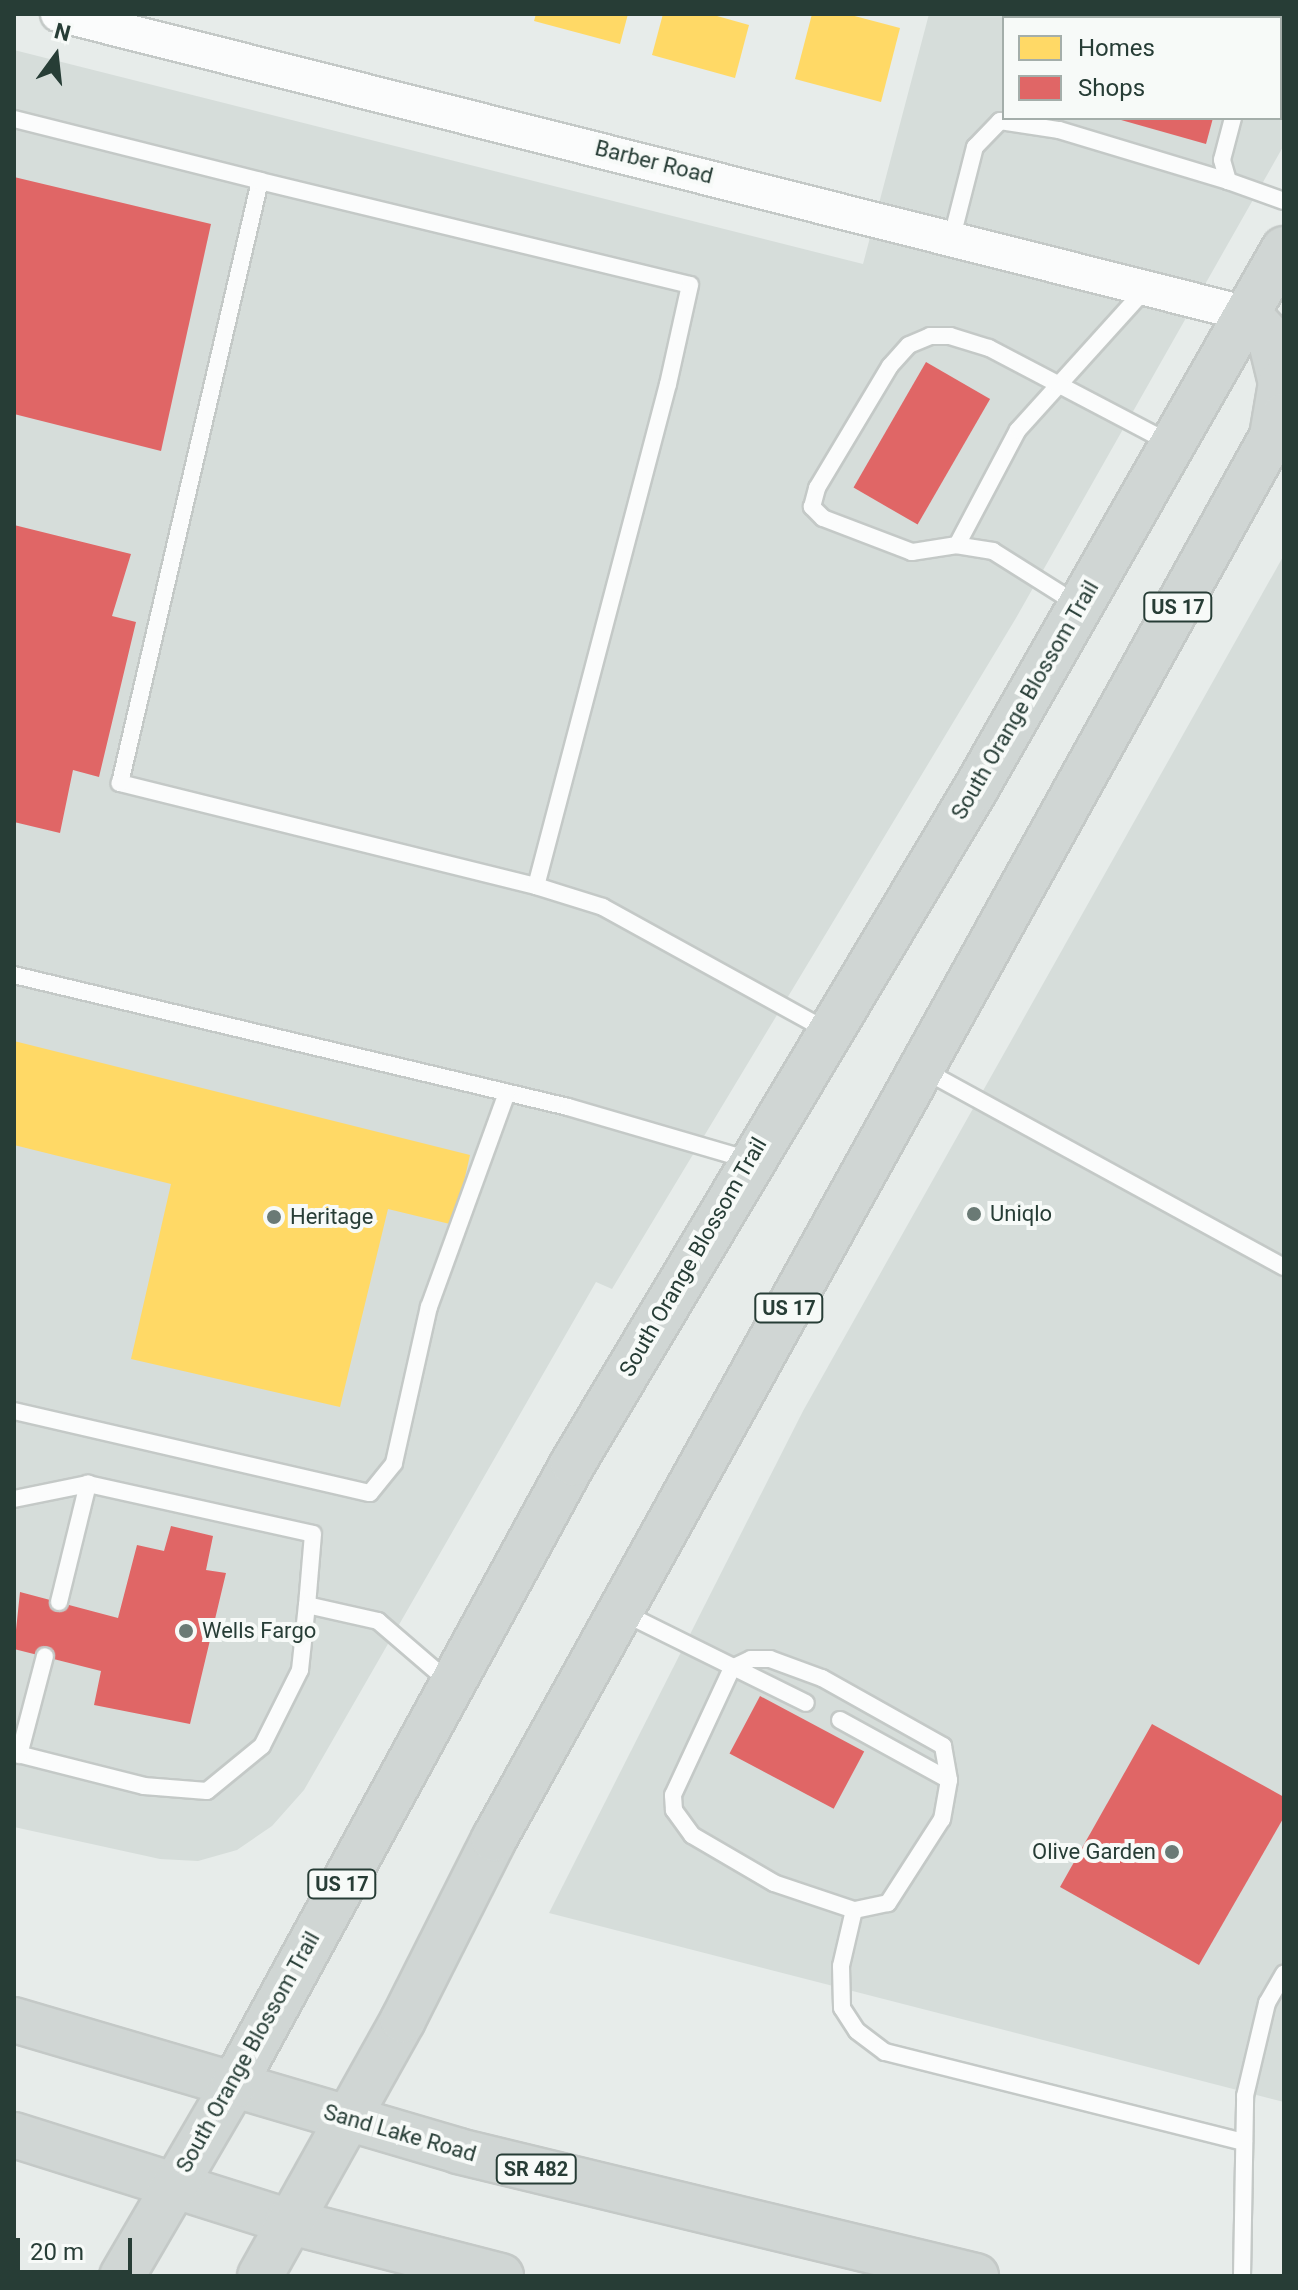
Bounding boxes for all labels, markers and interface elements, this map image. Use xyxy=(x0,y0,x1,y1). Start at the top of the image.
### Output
north arrow xyxy=(16,16,96,96)
legend xyxy=(1002,16,1282,120)
text: N xyxy=(52,18,73,46)
text: Homes xyxy=(1078,34,1155,62)
text: Shops xyxy=(1078,74,1145,102)
street label: Barber Road xyxy=(592,135,716,189)
street label: South Orange Blossom Trail xyxy=(946,576,1104,824)
road number: US 17 xyxy=(1142,591,1214,623)
street label: South Orange Blossom Trail xyxy=(614,1133,772,1381)
place label: Uniqlo xyxy=(990,1201,1052,1227)
place label: Heritage xyxy=(290,1204,373,1230)
marker: Uniqlo xyxy=(965,1205,983,1223)
marker: Heritage xyxy=(265,1208,283,1226)
road number: US 17 xyxy=(753,1292,825,1324)
place label: Wells Fargo xyxy=(202,1618,316,1644)
marker: Wells Fargo xyxy=(177,1622,195,1640)
place label: Olive Garden xyxy=(1032,1839,1156,1865)
marker: Olive Garden xyxy=(1163,1843,1181,1861)
road number: US 17 xyxy=(306,1868,378,1900)
street label: South Orange Blossom Trail xyxy=(171,1927,325,2177)
street label: Sand Lake Road xyxy=(321,2099,479,2167)
road number: SR 482 xyxy=(494,2153,578,2185)
scale bar xyxy=(20,2222,136,2272)
text: 20 m xyxy=(30,2238,84,2266)

